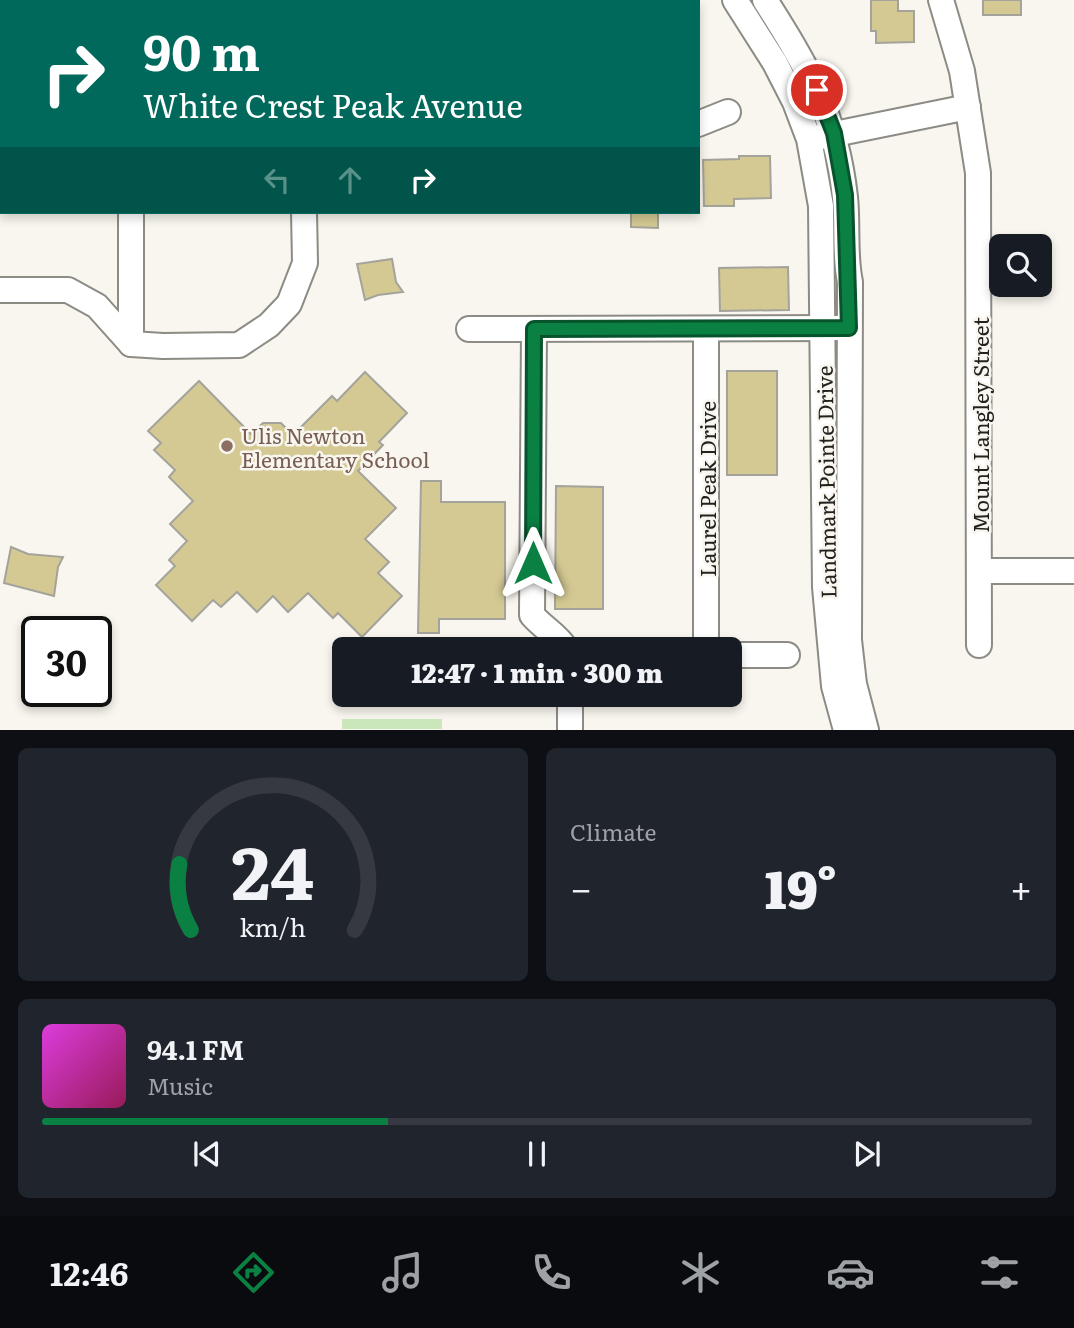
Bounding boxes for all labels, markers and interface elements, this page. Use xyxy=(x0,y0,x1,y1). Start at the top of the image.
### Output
text: 90 m xyxy=(143,13,260,86)
icon: right xyxy=(28,28,119,119)
pin xyxy=(787,60,847,120)
icon: arrive xyxy=(798,71,836,109)
text: White Crest Peak Avenue xyxy=(143,80,523,128)
icon: left xyxy=(258,161,296,199)
icon: ahead xyxy=(331,161,369,199)
icon: right xyxy=(404,161,442,199)
map controls xyxy=(989,234,1052,297)
button: search xyxy=(989,234,1052,297)
street label: Mount Langley Street xyxy=(964,317,995,533)
street label: Landmark Pointe Drive xyxy=(807,365,843,599)
street label: Laurel Peak Drive xyxy=(691,401,722,577)
place label: Ulis Newton Elementary School xyxy=(241,419,430,474)
marker: Ulis Newton Elementary School xyxy=(219,438,235,454)
position arrow xyxy=(496,526,570,600)
speed limit sign: 30 xyxy=(21,616,112,707)
text: 12:47 · 1 min · 300 m xyxy=(411,652,663,691)
text: Climate xyxy=(570,814,656,848)
text: 24 xyxy=(232,815,315,923)
text: 19° xyxy=(765,848,837,925)
text: − xyxy=(570,858,592,915)
text: + xyxy=(1010,858,1032,915)
text: km/h xyxy=(240,908,306,945)
text: 94.1 FM xyxy=(147,1029,244,1068)
text: Music xyxy=(147,1068,213,1102)
icon: previous xyxy=(188,1135,226,1173)
icon: pause xyxy=(518,1135,556,1173)
icon: next xyxy=(848,1135,886,1173)
text: 12:46 xyxy=(50,1248,129,1296)
icon: directions xyxy=(229,1248,278,1297)
icon: music xyxy=(378,1248,427,1297)
icon: phone xyxy=(527,1248,576,1297)
icon: climate xyxy=(676,1248,725,1297)
icon: car xyxy=(826,1248,875,1297)
icon: filters xyxy=(975,1248,1024,1297)

